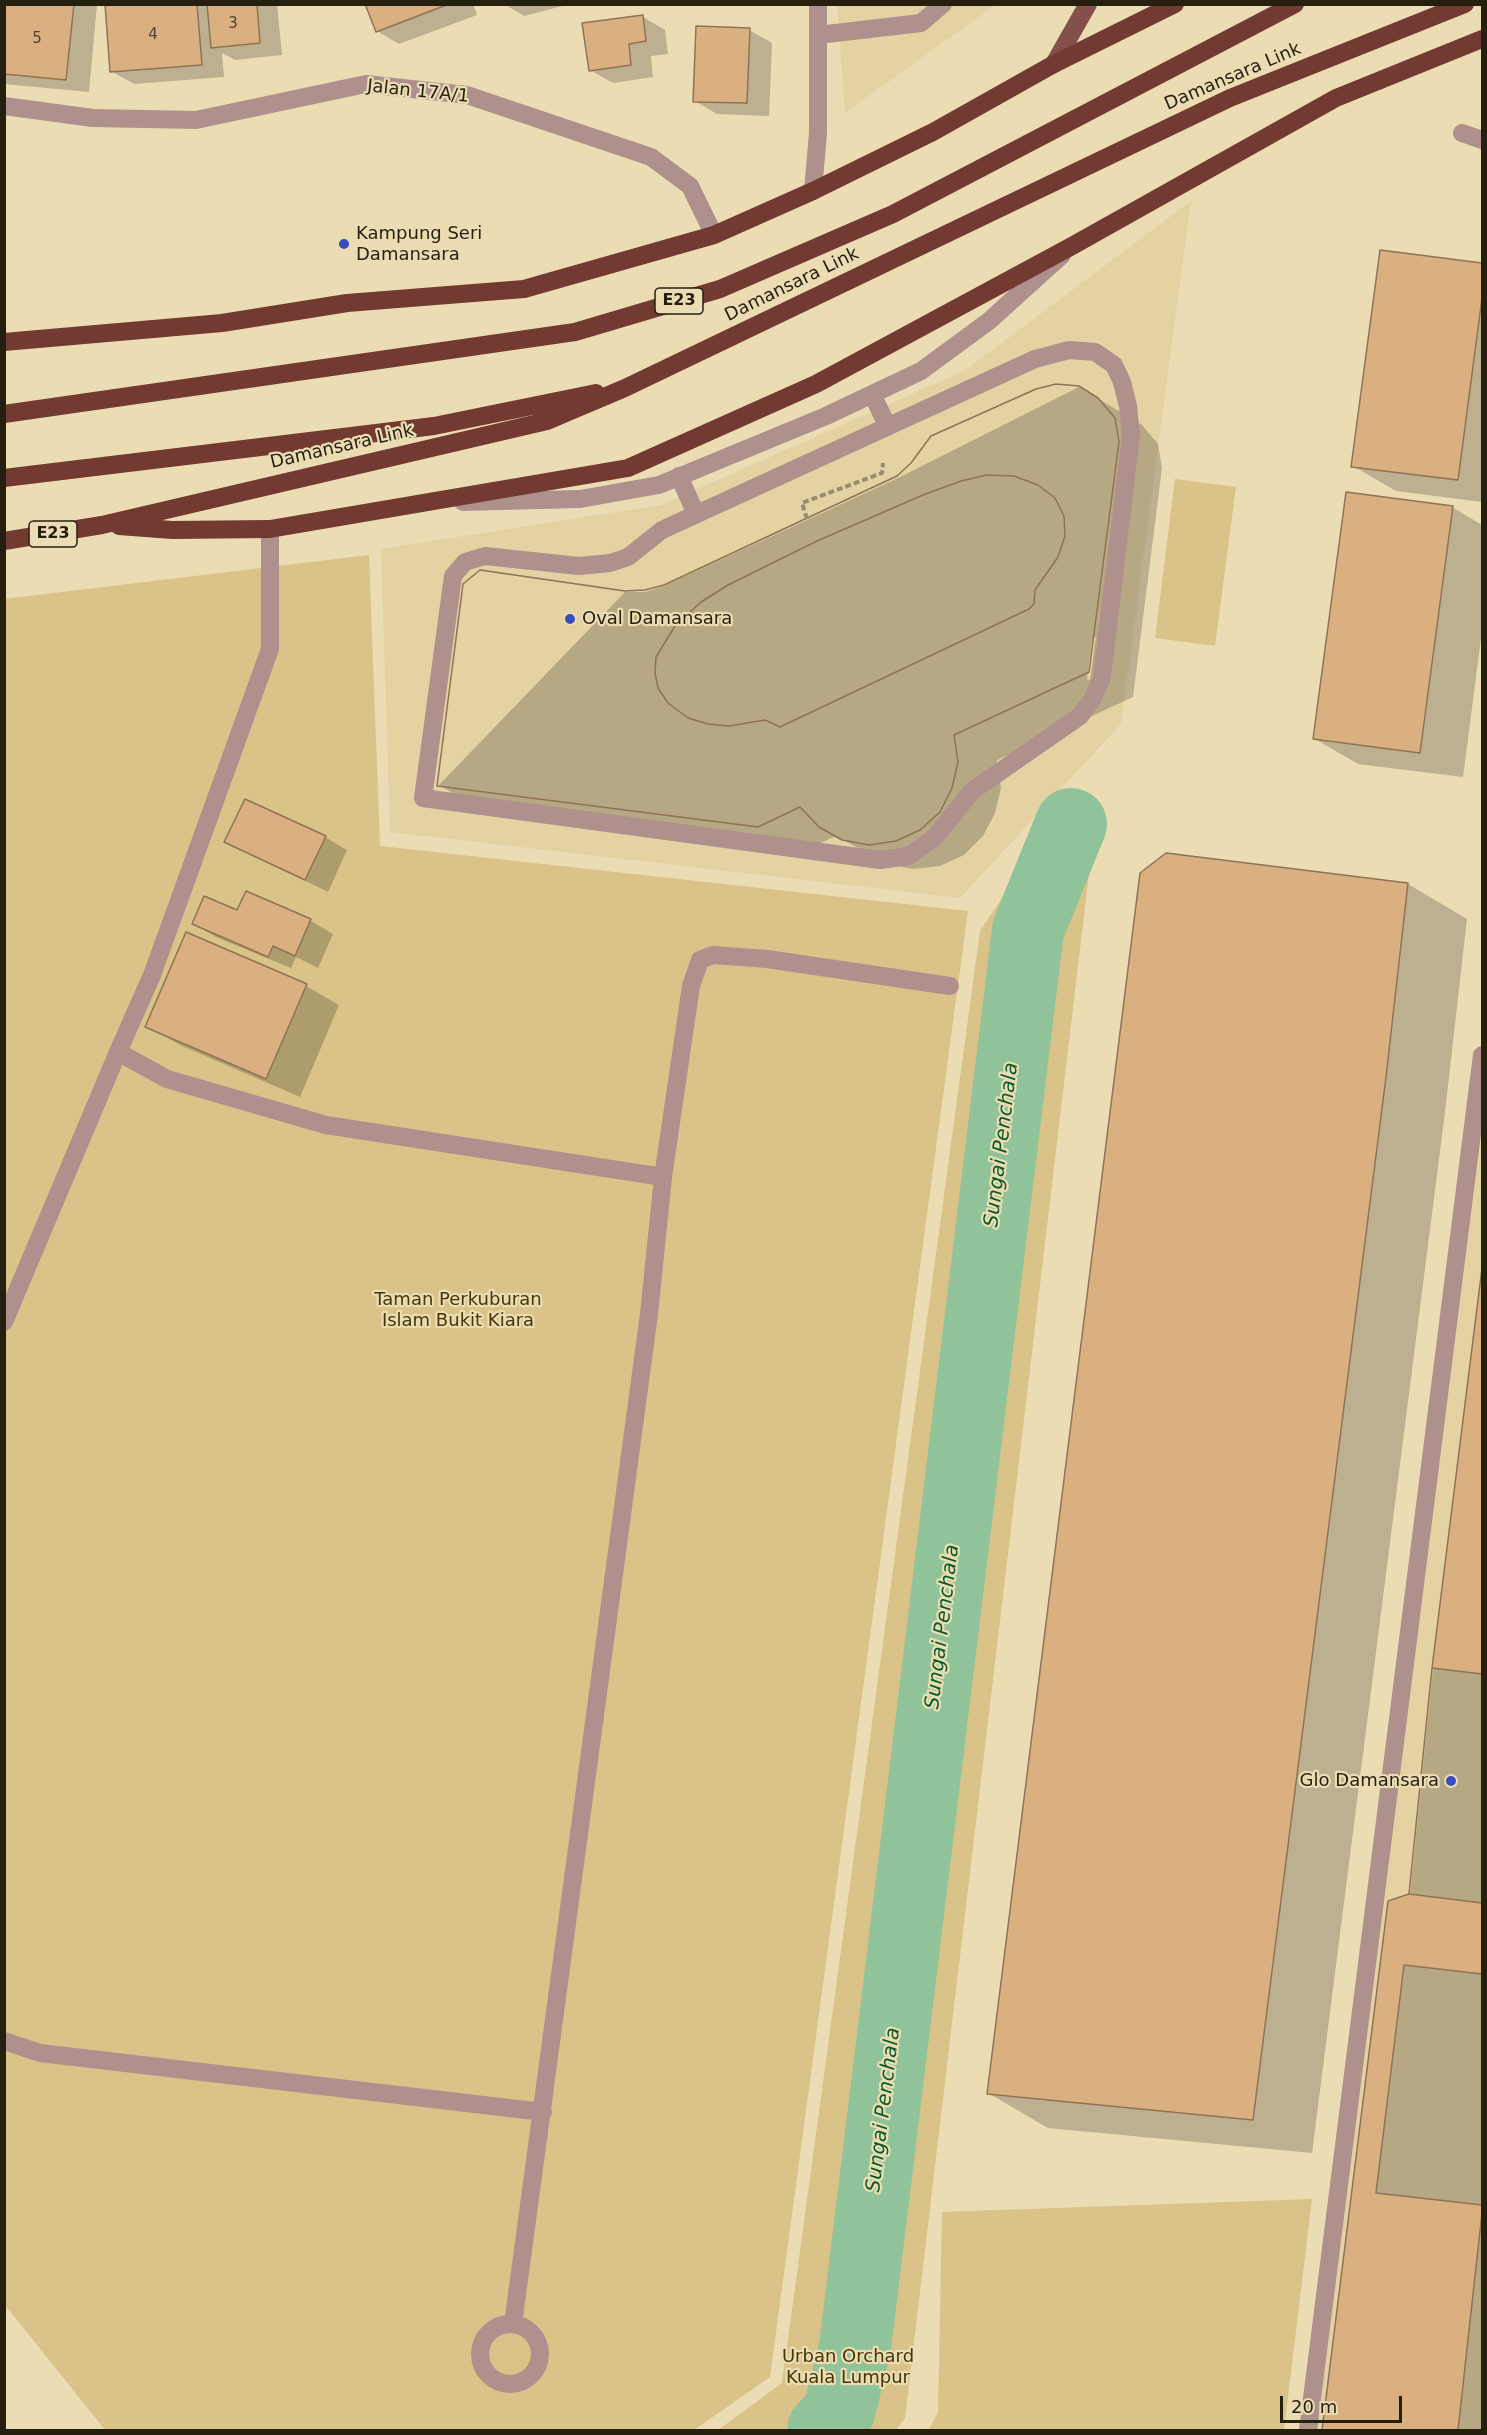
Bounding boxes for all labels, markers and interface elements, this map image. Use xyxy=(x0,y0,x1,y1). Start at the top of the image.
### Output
house number: 3 xyxy=(228,15,238,33)
house number: 4 xyxy=(148,26,158,44)
house number: 5 xyxy=(32,30,42,48)
street label: Damansara Link xyxy=(1161,38,1305,116)
street label: Jalan 17A/1 xyxy=(366,76,470,108)
place label: Kampung Seri Damansara xyxy=(356,223,482,266)
marker: Kampung Seri Damansara xyxy=(337,237,351,251)
street label: Damansara Link xyxy=(722,243,862,327)
road number: E23 xyxy=(655,288,703,314)
street label: Damansara Link xyxy=(268,420,416,474)
road number: E23 xyxy=(29,521,77,547)
place label: Oval Damansara xyxy=(582,608,732,630)
marker: Oval Damansara xyxy=(563,612,577,626)
water label: Sungai Penchala xyxy=(980,1061,1024,1229)
park label: Taman Perkuburan Islam Bukit Kiara xyxy=(374,1289,542,1332)
water label: Sungai Penchala xyxy=(921,1543,965,1711)
place label: Glo Damansara xyxy=(1300,1770,1439,1792)
marker: Glo Damansara xyxy=(1444,1774,1458,1788)
water label: Sungai Penchala xyxy=(862,2026,906,2194)
park label: Urban Orchard Kuala Lumpur xyxy=(782,2346,914,2388)
scale bar xyxy=(1283,2384,1404,2422)
text: 20 m xyxy=(1291,2396,1337,2417)

